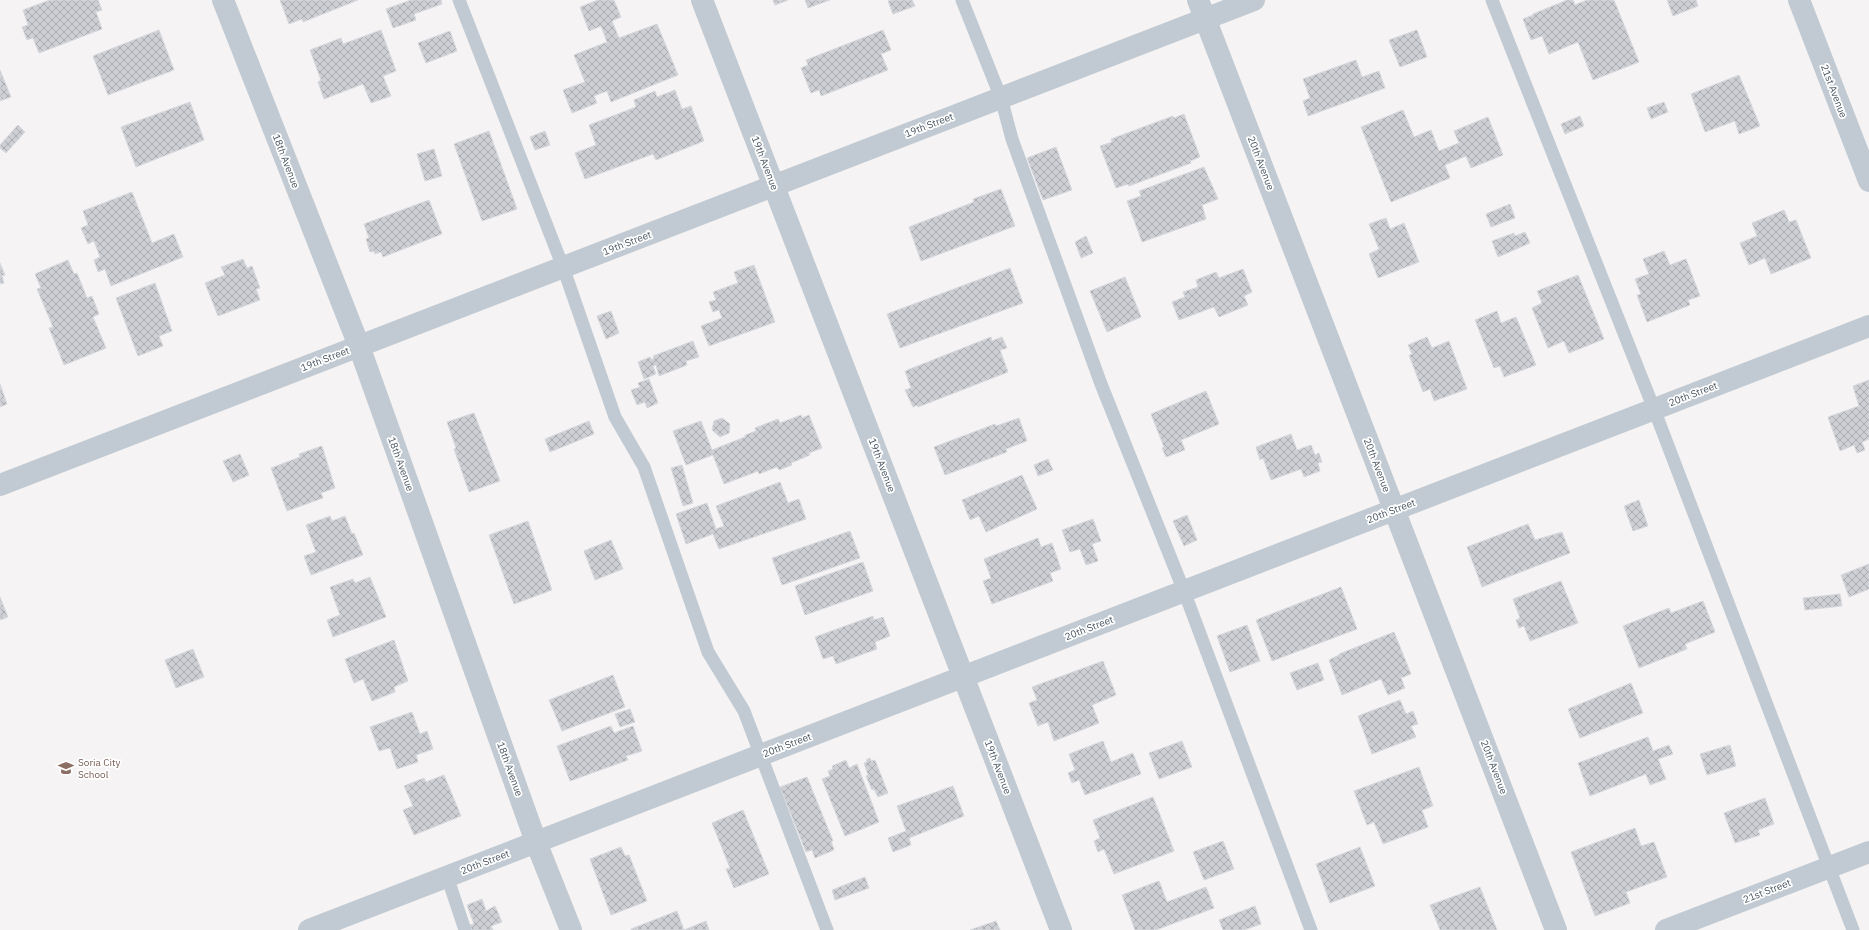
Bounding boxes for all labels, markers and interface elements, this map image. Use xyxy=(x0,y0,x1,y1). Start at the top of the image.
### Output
street label: 21st Avenue xyxy=(1818,63,1850,120)
street label: 19th Street xyxy=(903,110,956,140)
street label: 18th Avenue xyxy=(270,132,302,190)
street label: 19th Avenue xyxy=(749,134,781,192)
street label: 20th Avenue xyxy=(1245,134,1277,192)
street label: 19th Street xyxy=(601,228,654,258)
street label: 19th Street xyxy=(299,344,352,374)
street label: 20th Street xyxy=(1667,379,1720,409)
street label: 18th Avenue xyxy=(385,435,417,493)
street label: 19th Avenue xyxy=(866,436,898,494)
street label: 20th Avenue xyxy=(1361,436,1393,494)
street label: 20th Street xyxy=(1365,496,1418,526)
street label: 20th Street xyxy=(1063,613,1116,643)
street label: 20th Street xyxy=(761,730,814,760)
street label: 19th Avenue xyxy=(982,738,1014,796)
street label: 20th Avenue xyxy=(1478,738,1510,796)
street label: 18th Avenue xyxy=(494,740,526,798)
place label: Soria City School xyxy=(78,756,121,781)
school or university icon: Soria City School xyxy=(57,759,75,777)
street label: 20th Street xyxy=(459,847,512,877)
street label: 21st Street xyxy=(1741,876,1793,906)

